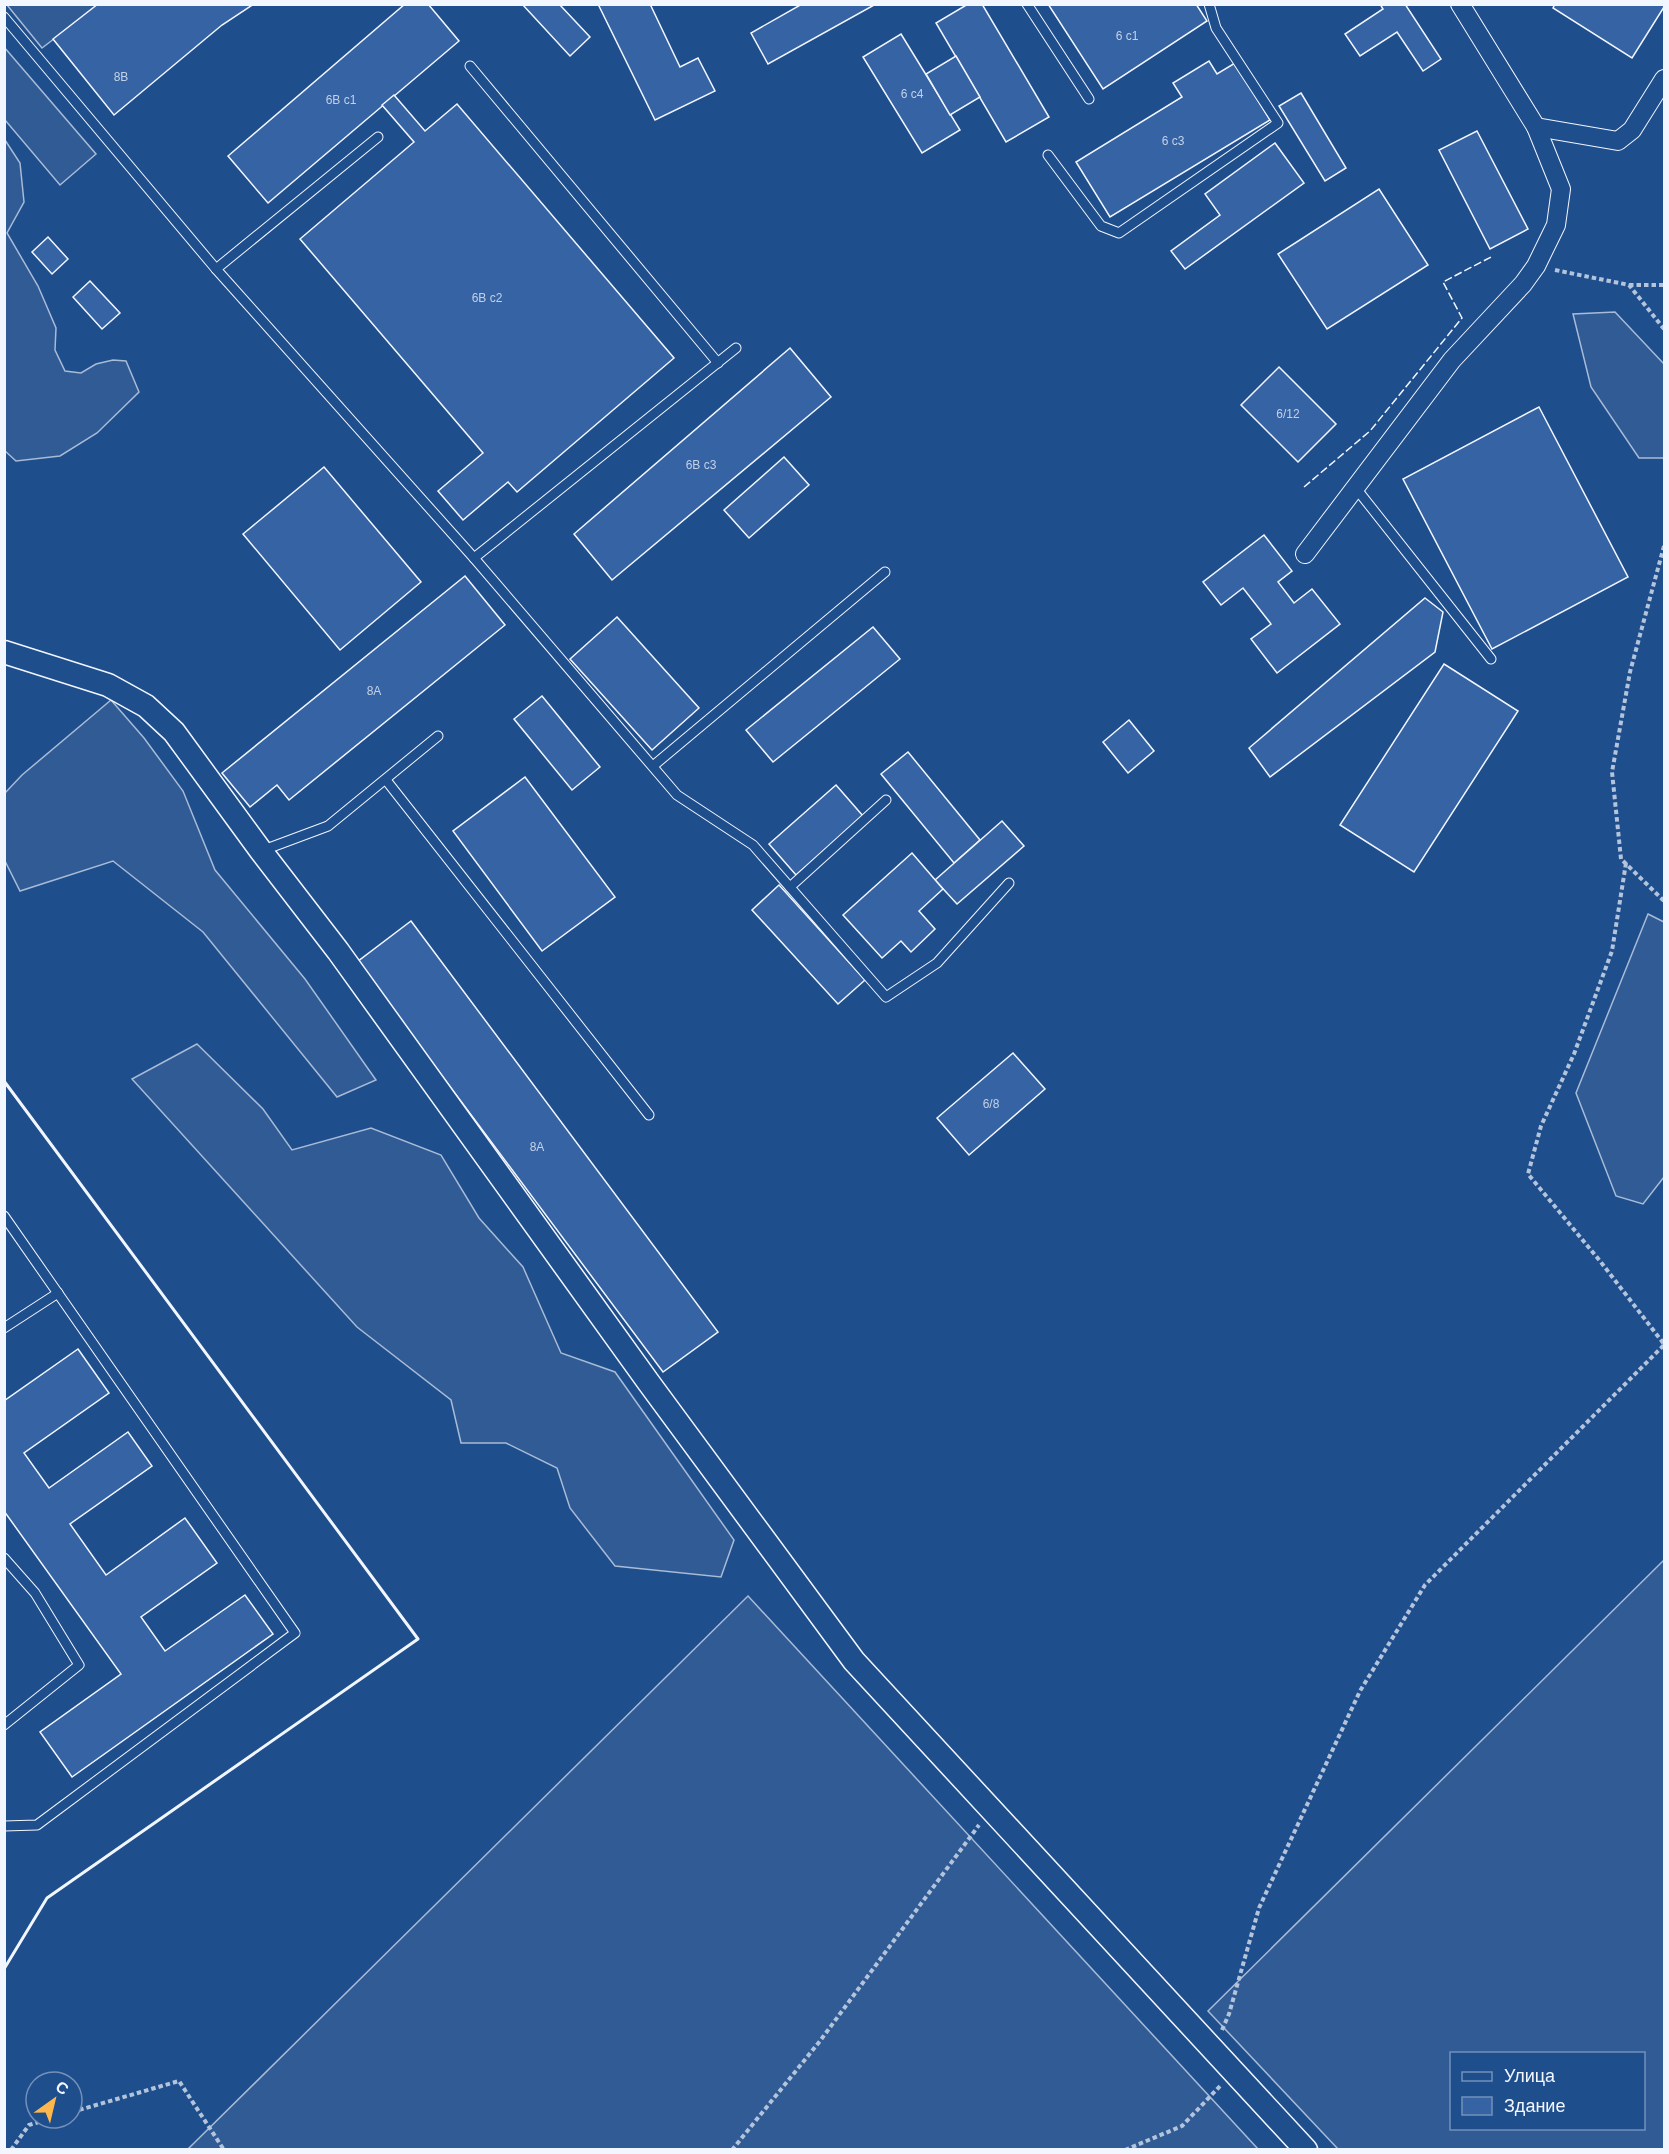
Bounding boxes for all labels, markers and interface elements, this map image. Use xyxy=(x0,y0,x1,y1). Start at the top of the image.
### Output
house number: 6 с1 xyxy=(1116,29,1139,43)
house number: 8В xyxy=(114,70,128,84)
house number: 6 с4 xyxy=(901,87,924,101)
house number: 6В с1 xyxy=(326,93,357,107)
house number: 6 с3 xyxy=(1162,134,1185,148)
house number: 6В с2 xyxy=(472,291,503,305)
house number: 6/12 xyxy=(1276,407,1300,421)
house number: 6В с3 xyxy=(686,458,717,472)
house number: 8А xyxy=(367,684,381,698)
house number: 6/8 xyxy=(983,1097,1000,1111)
house number: 8А xyxy=(530,1140,544,1154)
legend xyxy=(1450,2052,1645,2130)
text: Улица xyxy=(1504,2066,1556,2086)
north arrow xyxy=(24,2070,84,2130)
text: С xyxy=(53,2078,72,2099)
text: Здание xyxy=(1504,2096,1565,2116)

